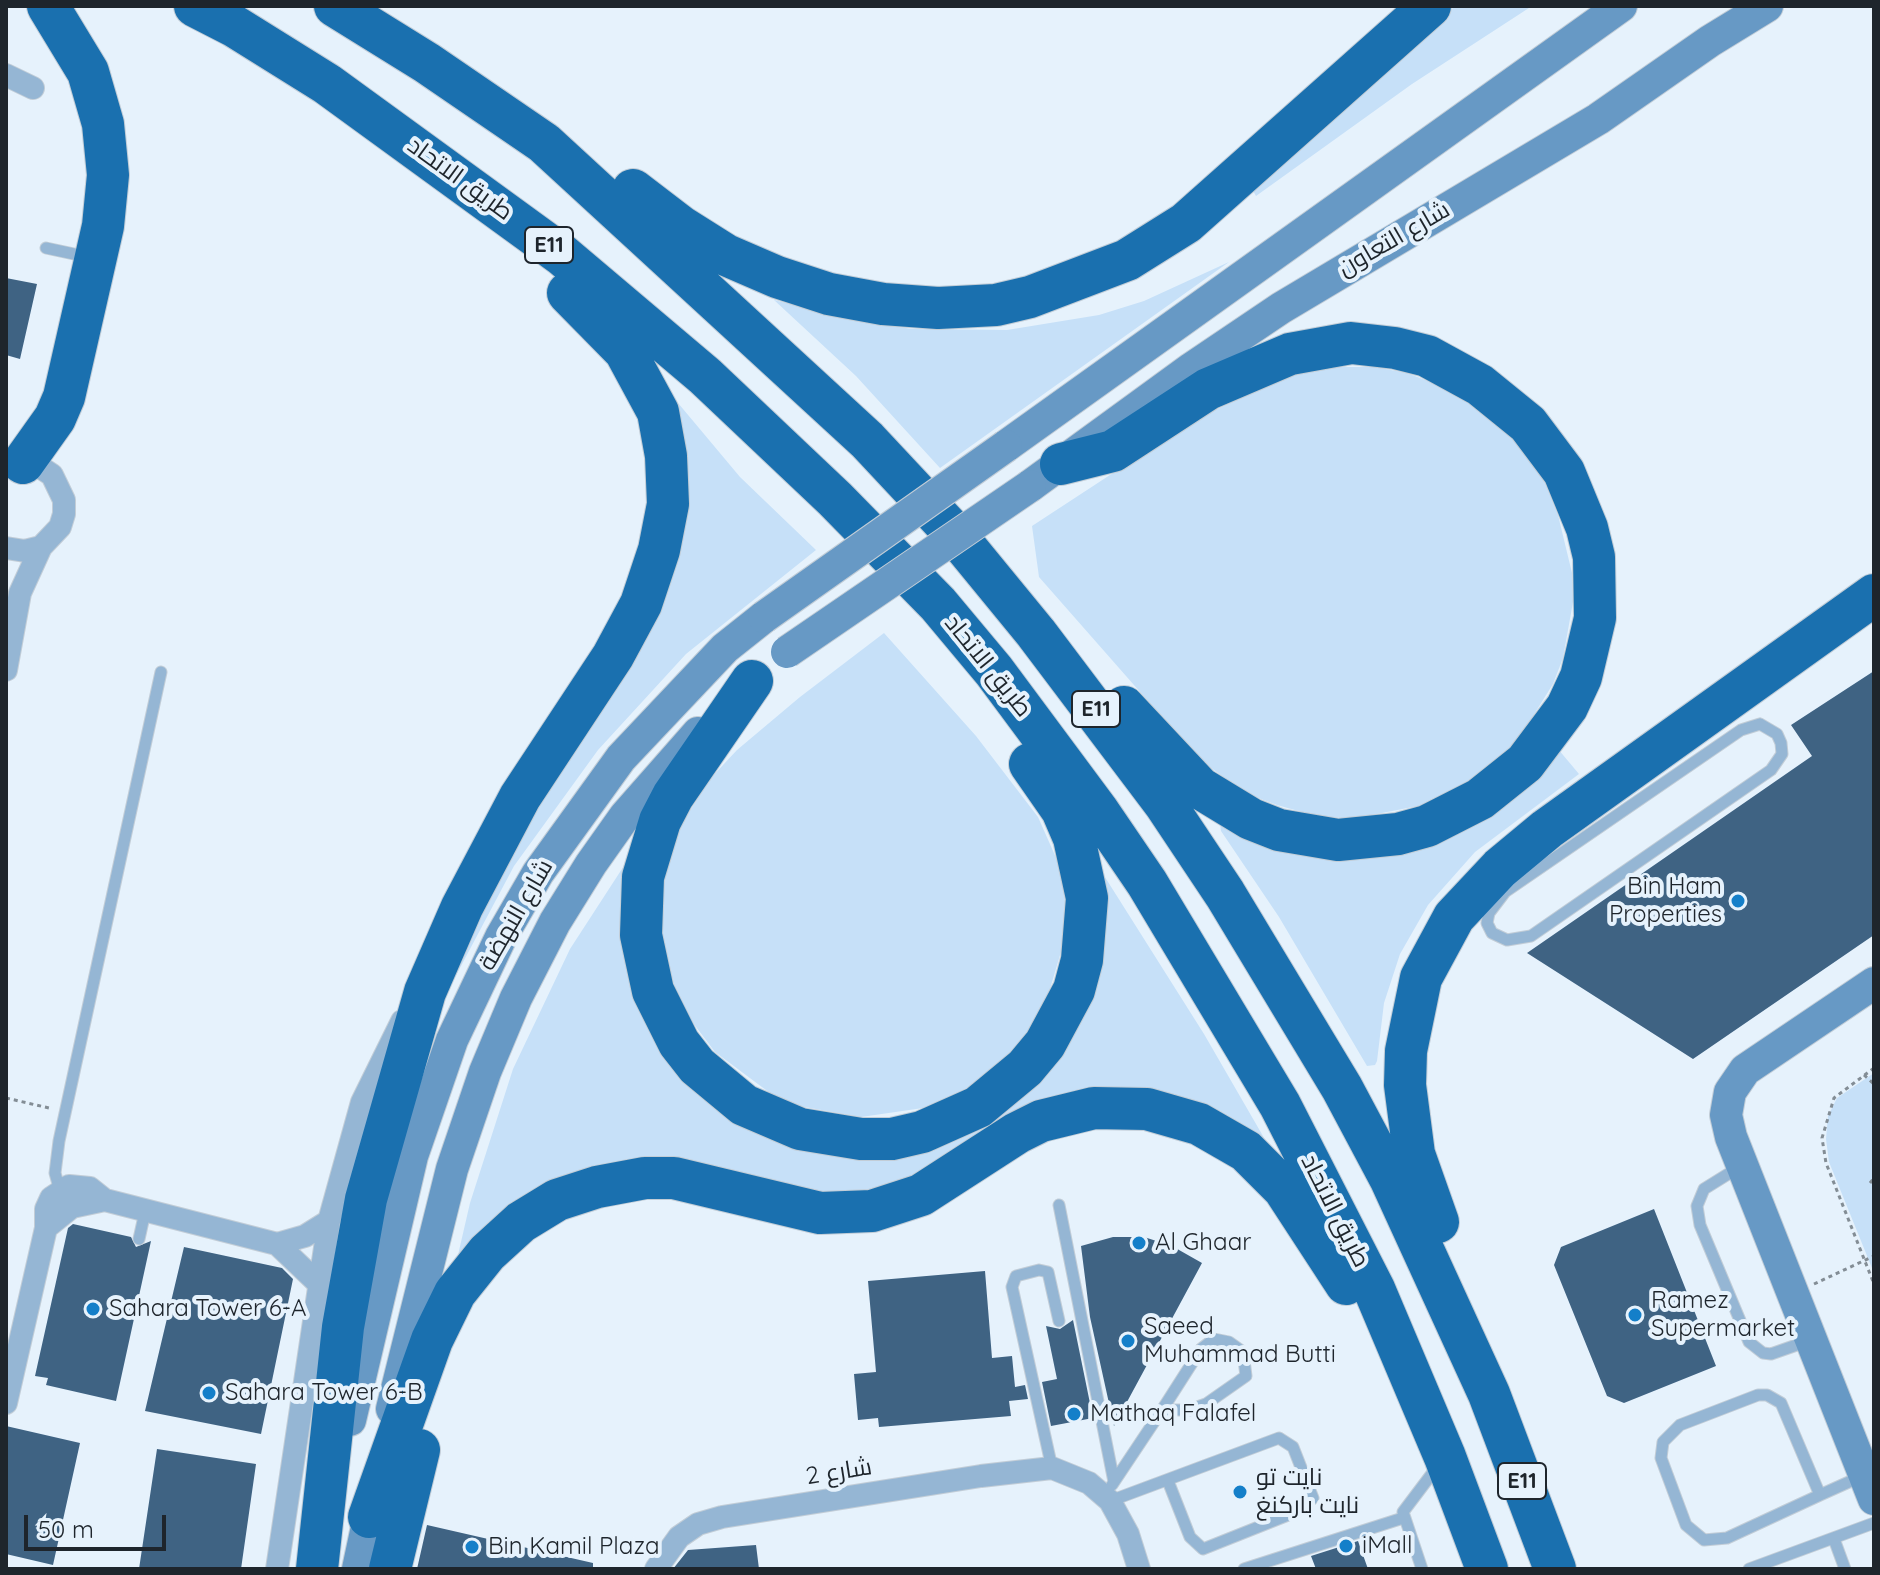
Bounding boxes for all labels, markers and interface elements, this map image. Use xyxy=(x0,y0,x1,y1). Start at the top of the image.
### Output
street label: طريق الاتحاد xyxy=(402,131,518,227)
street label: شارع التعاون xyxy=(1333,195,1455,283)
road number: E11 xyxy=(525,227,573,263)
street label: طريق الاتحاد xyxy=(938,609,1038,723)
road number: E11 xyxy=(1072,691,1120,727)
street label: شارع النهضة xyxy=(473,854,559,976)
place label: Bin Ham Properties xyxy=(1609,873,1722,929)
marker: Bin Ham Properties xyxy=(1729,892,1747,910)
street label: طريق الاتحاد xyxy=(1294,1150,1376,1272)
place label: Al Ghaar xyxy=(1155,1229,1251,1257)
marker: Al Ghaar xyxy=(1130,1234,1148,1252)
place label: Ramez Supermarket xyxy=(1651,1287,1795,1343)
place label: Sahara Tower 6-A xyxy=(109,1295,307,1323)
marker: Sahara Tower 6-A xyxy=(84,1300,102,1318)
marker: Ramez Supermarket xyxy=(1626,1306,1644,1324)
place label: Saeed Muhammad Butti xyxy=(1144,1313,1336,1369)
marker: Saeed Muhammad Butti xyxy=(1119,1332,1137,1350)
place label: Sahara Tower 6-B xyxy=(225,1379,423,1407)
marker: Sahara Tower 6-B xyxy=(200,1384,218,1402)
place label: Mathaq Falafel xyxy=(1090,1400,1256,1428)
marker: Mathaq Falafel xyxy=(1065,1405,1083,1423)
street label: شارع 2 xyxy=(804,1453,874,1491)
road number: E11 xyxy=(1498,1463,1546,1499)
place label: نايت تو نايت باركنغ xyxy=(1256,1464,1359,1520)
marker: نايت تو نايت باركنغ xyxy=(1231,1483,1249,1501)
scale bar xyxy=(28,1499,170,1549)
text: 50 m xyxy=(38,1514,94,1544)
place label: iMall xyxy=(1362,1532,1413,1560)
place label: Bin Kamil Plaza xyxy=(488,1533,659,1561)
marker: iMall xyxy=(1337,1537,1355,1555)
marker: Bin Kamil Plaza xyxy=(463,1538,481,1556)

